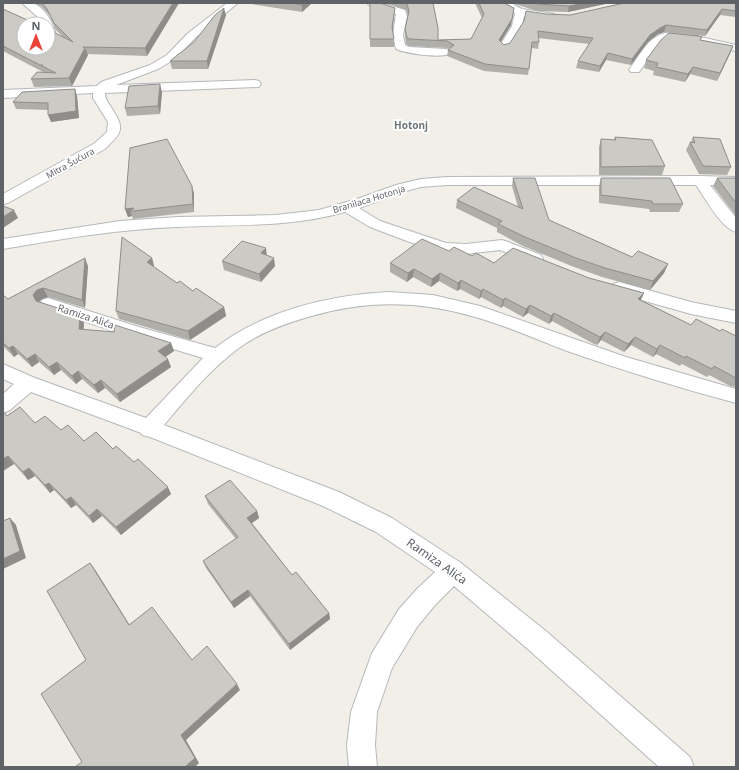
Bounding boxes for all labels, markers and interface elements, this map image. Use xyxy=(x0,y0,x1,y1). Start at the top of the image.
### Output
north arrow xyxy=(16,16,56,56)
text: N xyxy=(32,18,40,33)
district label: Hotonj xyxy=(394,118,428,132)
street label: Mitra Šućura xyxy=(43,144,97,182)
street label: Branilaca Hotonja xyxy=(331,182,407,216)
street label: Ramiza Alića xyxy=(56,300,116,332)
street label: Ramiza Alića xyxy=(403,534,471,588)

